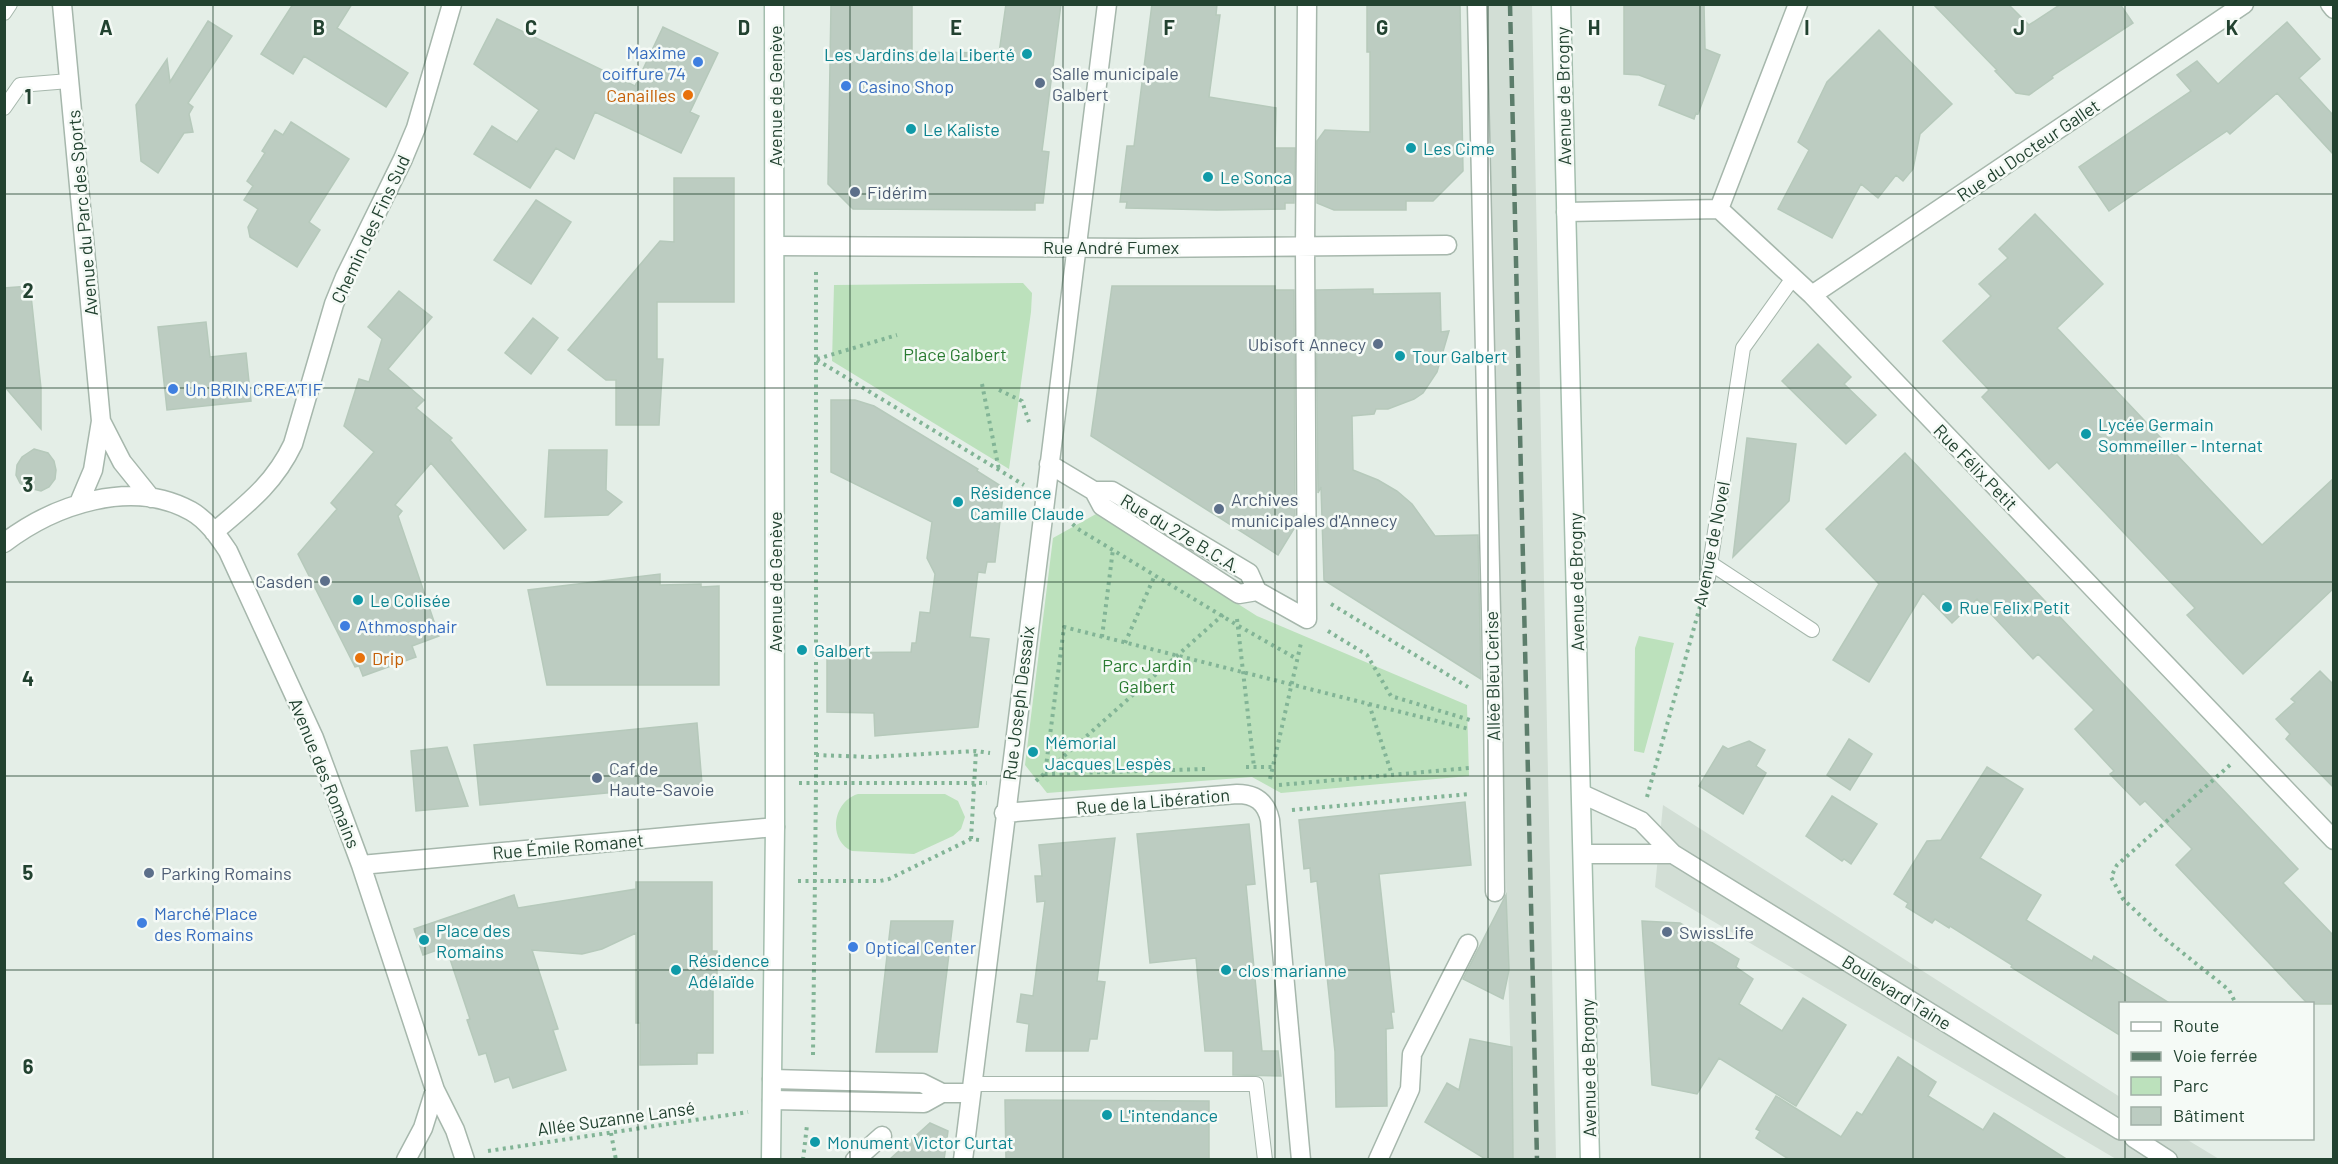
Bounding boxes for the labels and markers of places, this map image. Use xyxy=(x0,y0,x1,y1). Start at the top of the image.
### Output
place label: Maxime coiffure 74 xyxy=(602,41,686,84)
place label: Les Jardins de la Liberté xyxy=(824,43,1015,65)
marker: Les Jardins de la Liberté xyxy=(1020,47,1034,61)
marker: Maxime coiffure 74 xyxy=(691,55,705,69)
place label: Salle municipale Galbert xyxy=(1052,62,1179,105)
place label: Casino Shop xyxy=(858,75,954,97)
marker: Salle municipale Galbert xyxy=(1033,76,1047,90)
marker: Casino Shop xyxy=(839,79,853,93)
place label: Canailles xyxy=(606,84,676,106)
marker: Canailles xyxy=(681,88,695,102)
place label: Le Kaliste xyxy=(923,118,1000,140)
marker: Le Kaliste xyxy=(904,122,918,136)
place label: Les Cime xyxy=(1423,137,1495,159)
marker: Les Cime xyxy=(1404,141,1418,155)
place label: Le Sonca xyxy=(1220,166,1292,188)
marker: Le Sonca xyxy=(1201,170,1215,184)
place label: Fidérim xyxy=(867,181,927,203)
marker: Fidérim xyxy=(848,185,862,199)
place label: Ubisoft Annecy xyxy=(1248,333,1366,355)
marker: Ubisoft Annecy xyxy=(1371,337,1385,351)
place label: Tour Galbert xyxy=(1412,345,1508,367)
marker: Tour Galbert xyxy=(1393,349,1407,363)
place label: Un BRIN CREA'TIF xyxy=(185,378,323,400)
marker: Un BRIN CREA'TIF xyxy=(166,382,180,396)
place label: Lycée Germain Sommeiller - Internat xyxy=(2098,413,2263,456)
marker: Lycée Germain Sommeiller - Internat xyxy=(2079,427,2093,441)
place label: Résidence Camille Claude xyxy=(970,481,1084,524)
place label: Archives municipales d'Annecy xyxy=(1231,488,1397,531)
marker: Résidence Camille Claude xyxy=(951,495,965,509)
marker: Archives municipales d'Annecy xyxy=(1212,502,1226,516)
place label: Casden xyxy=(255,570,313,592)
marker: Casden xyxy=(318,574,332,588)
place label: Le Colisée xyxy=(370,589,451,611)
marker: Le Colisée xyxy=(351,593,365,607)
place label: Rue Felix Petit xyxy=(1959,596,2070,618)
marker: Rue Felix Petit xyxy=(1940,600,1954,614)
place label: Athmosphair xyxy=(357,615,458,637)
marker: Athmosphair xyxy=(338,619,352,633)
place label: Galbert xyxy=(814,639,871,661)
marker: Galbert xyxy=(795,643,809,657)
place label: Drip xyxy=(372,647,404,669)
marker: Drip xyxy=(353,651,367,665)
place label: Mémorial Jacques Lespès xyxy=(1045,731,1171,774)
marker: Mémorial Jacques Lespès xyxy=(1026,745,1040,759)
place label: Caf de Haute-Savoie xyxy=(609,757,714,800)
marker: Caf de Haute-Savoie xyxy=(590,771,604,785)
place label: Parking Romains xyxy=(161,862,292,884)
marker: Parking Romains xyxy=(142,866,156,880)
place label: Marché Place des Romains xyxy=(154,902,258,945)
marker: Marché Place des Romains xyxy=(135,916,149,930)
place label: Place des Romains xyxy=(436,919,510,962)
place label: SwissLife xyxy=(1679,921,1754,943)
marker: SwissLife xyxy=(1660,925,1674,939)
marker: Place des Romains xyxy=(417,933,431,947)
place label: Optical Center xyxy=(865,936,977,958)
marker: Optical Center xyxy=(846,940,860,954)
place label: Résidence Adélaïde xyxy=(688,949,770,992)
place label: clos marianne xyxy=(1238,959,1347,981)
marker: Résidence Adélaïde xyxy=(669,963,683,977)
marker: clos marianne xyxy=(1219,963,1233,977)
place label: L'intendance xyxy=(1119,1104,1218,1126)
marker: L'intendance xyxy=(1100,1108,1114,1122)
place label: Monument Victor Curtat xyxy=(827,1131,1014,1153)
marker: Monument Victor Curtat xyxy=(808,1135,822,1149)

